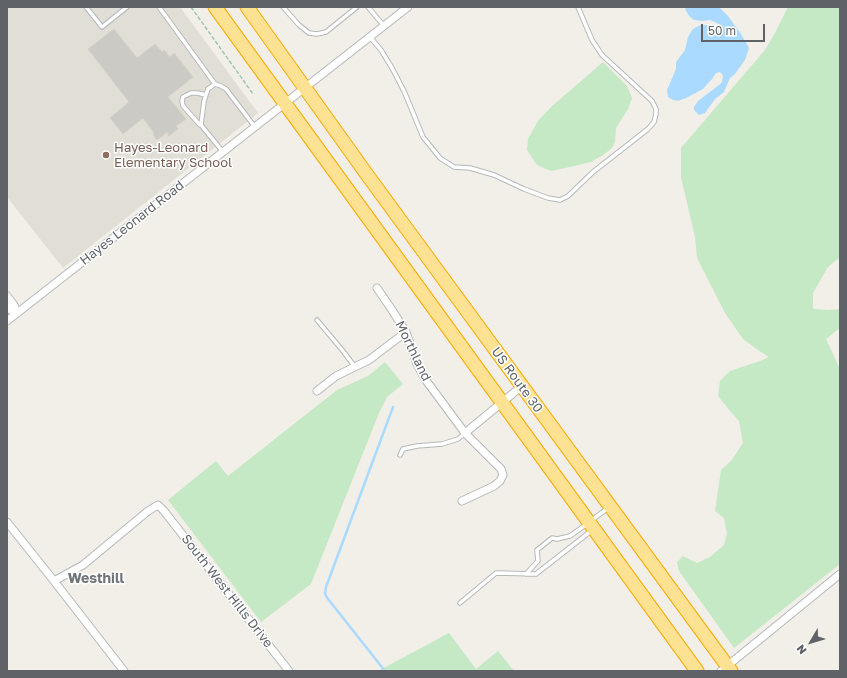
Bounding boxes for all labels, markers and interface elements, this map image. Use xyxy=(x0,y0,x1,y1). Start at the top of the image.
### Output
scale bar xyxy=(703,16,767,42)
text: 50 m xyxy=(708,23,736,38)
place label: Hayes-Leonard Elementary School xyxy=(114,140,232,171)
marker: Hayes-Leonard Elementary School xyxy=(101,150,111,160)
street label: Hayes Leonard Road xyxy=(77,178,187,268)
street label: Morthland xyxy=(392,318,434,384)
street label: US Route 30 xyxy=(488,344,546,416)
street label: South West Hills Drive xyxy=(178,531,276,651)
district label: Westhill xyxy=(68,571,124,587)
north arrow xyxy=(791,622,831,662)
text: N xyxy=(793,642,809,657)

